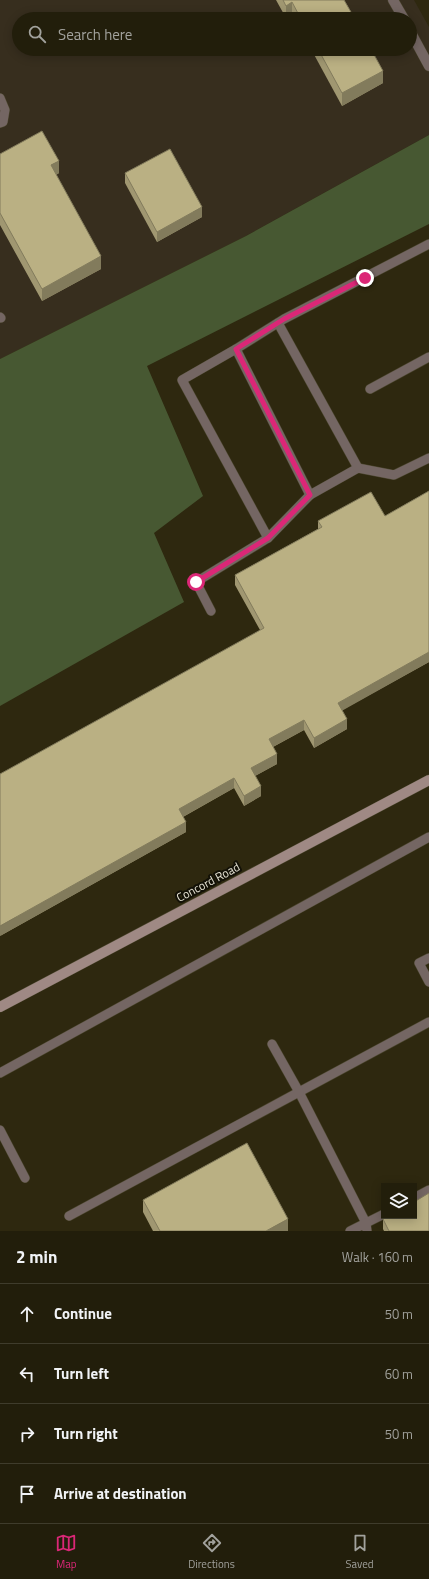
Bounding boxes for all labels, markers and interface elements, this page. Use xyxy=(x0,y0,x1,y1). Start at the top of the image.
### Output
search box xyxy=(12,12,417,56)
icon: search xyxy=(26,23,48,45)
text: Search here xyxy=(58,23,132,46)
route end xyxy=(356,269,374,287)
route start xyxy=(187,573,205,591)
street label: Concord Road xyxy=(173,857,243,907)
map controls xyxy=(381,1183,417,1219)
button: layers xyxy=(381,1183,417,1219)
text: 2 min xyxy=(16,1244,57,1270)
text: Walk · 160 m xyxy=(342,1247,413,1267)
text: Continue xyxy=(54,1302,112,1325)
icon: ahead xyxy=(16,1303,38,1325)
text: 50 m xyxy=(385,1304,413,1324)
text: Turn left xyxy=(54,1362,109,1385)
icon: left xyxy=(16,1363,38,1385)
text: 60 m xyxy=(385,1364,413,1384)
text: Turn right xyxy=(54,1422,118,1445)
icon: right xyxy=(16,1423,38,1445)
text: 50 m xyxy=(385,1424,413,1444)
text: Arrive at destination xyxy=(54,1482,187,1505)
icon: arrive xyxy=(16,1483,38,1505)
tab: Map xyxy=(55,1532,77,1572)
tab: Directions xyxy=(188,1532,235,1572)
tab: Saved xyxy=(346,1532,374,1572)

